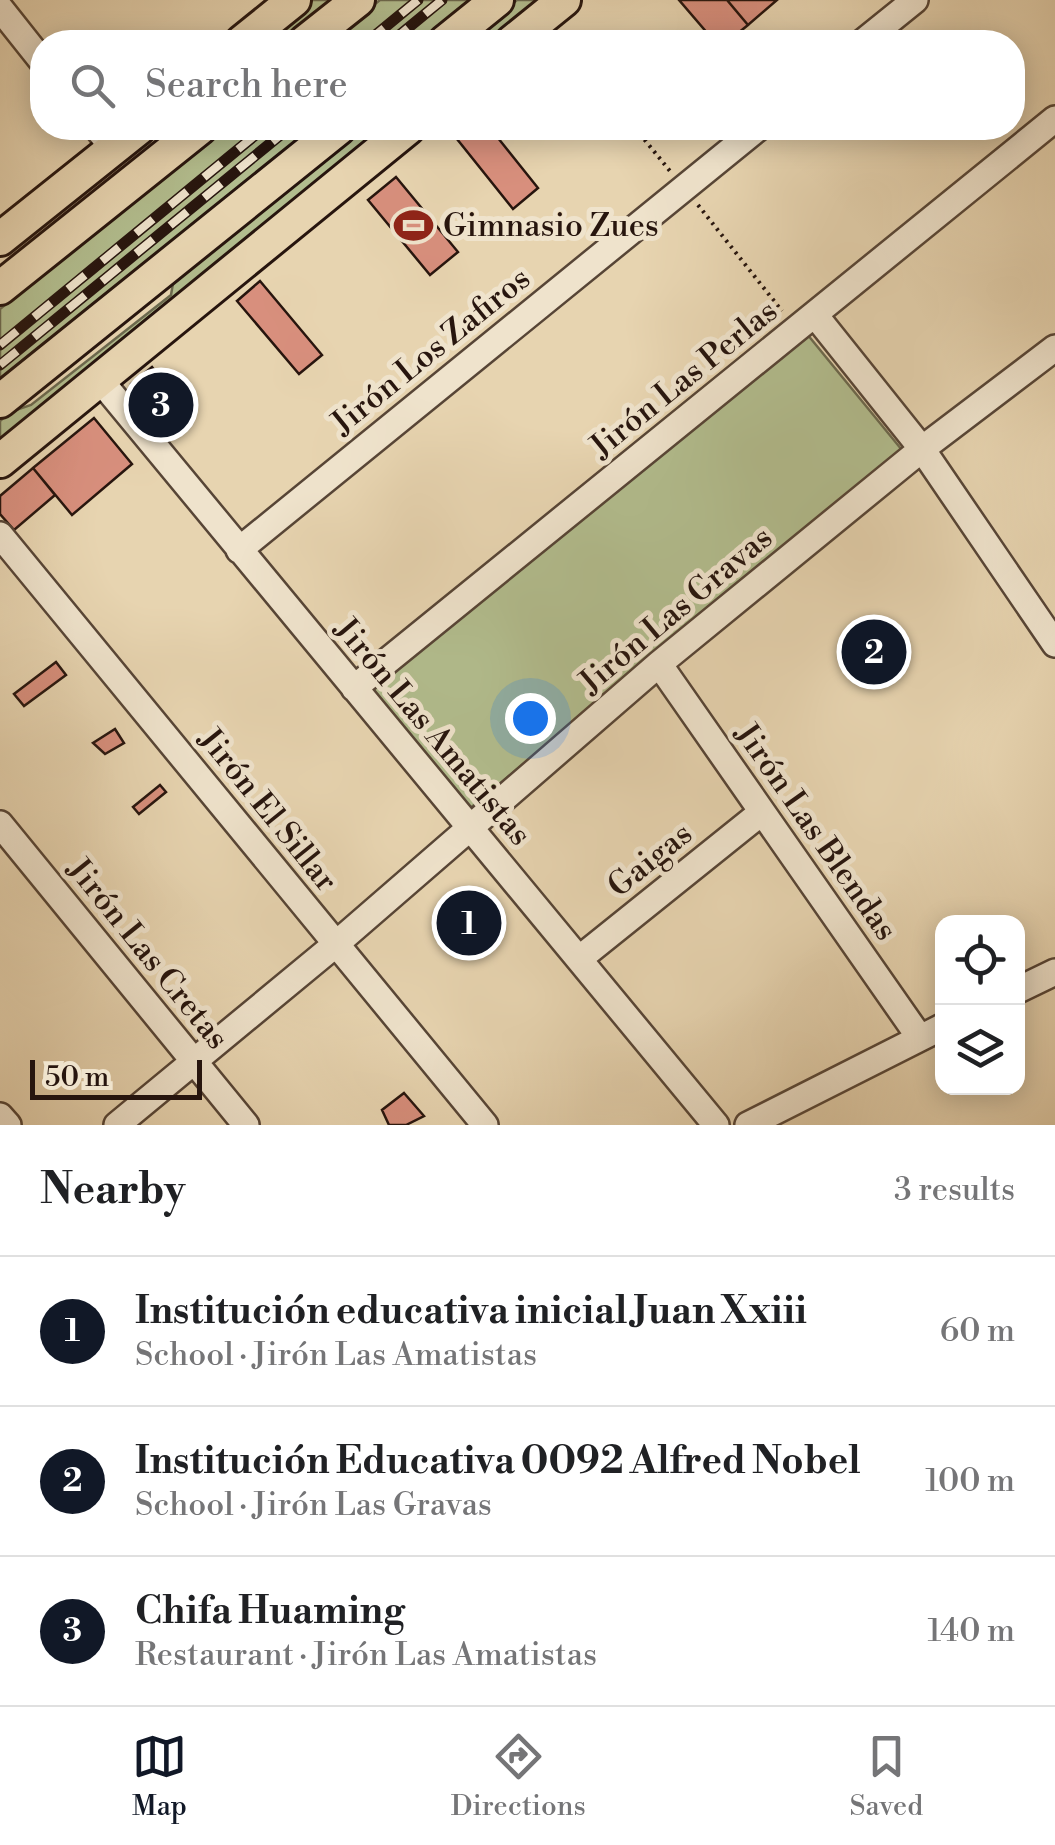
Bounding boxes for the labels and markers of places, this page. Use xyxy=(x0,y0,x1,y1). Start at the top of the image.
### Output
sports icon: Gimnasio Zues xyxy=(392,205,434,247)
place label: Gimnasio Zues xyxy=(443,206,659,246)
pin: 3 xyxy=(128,368,194,442)
pin: 2 xyxy=(842,614,906,690)
pin: 1 xyxy=(436,886,502,960)

